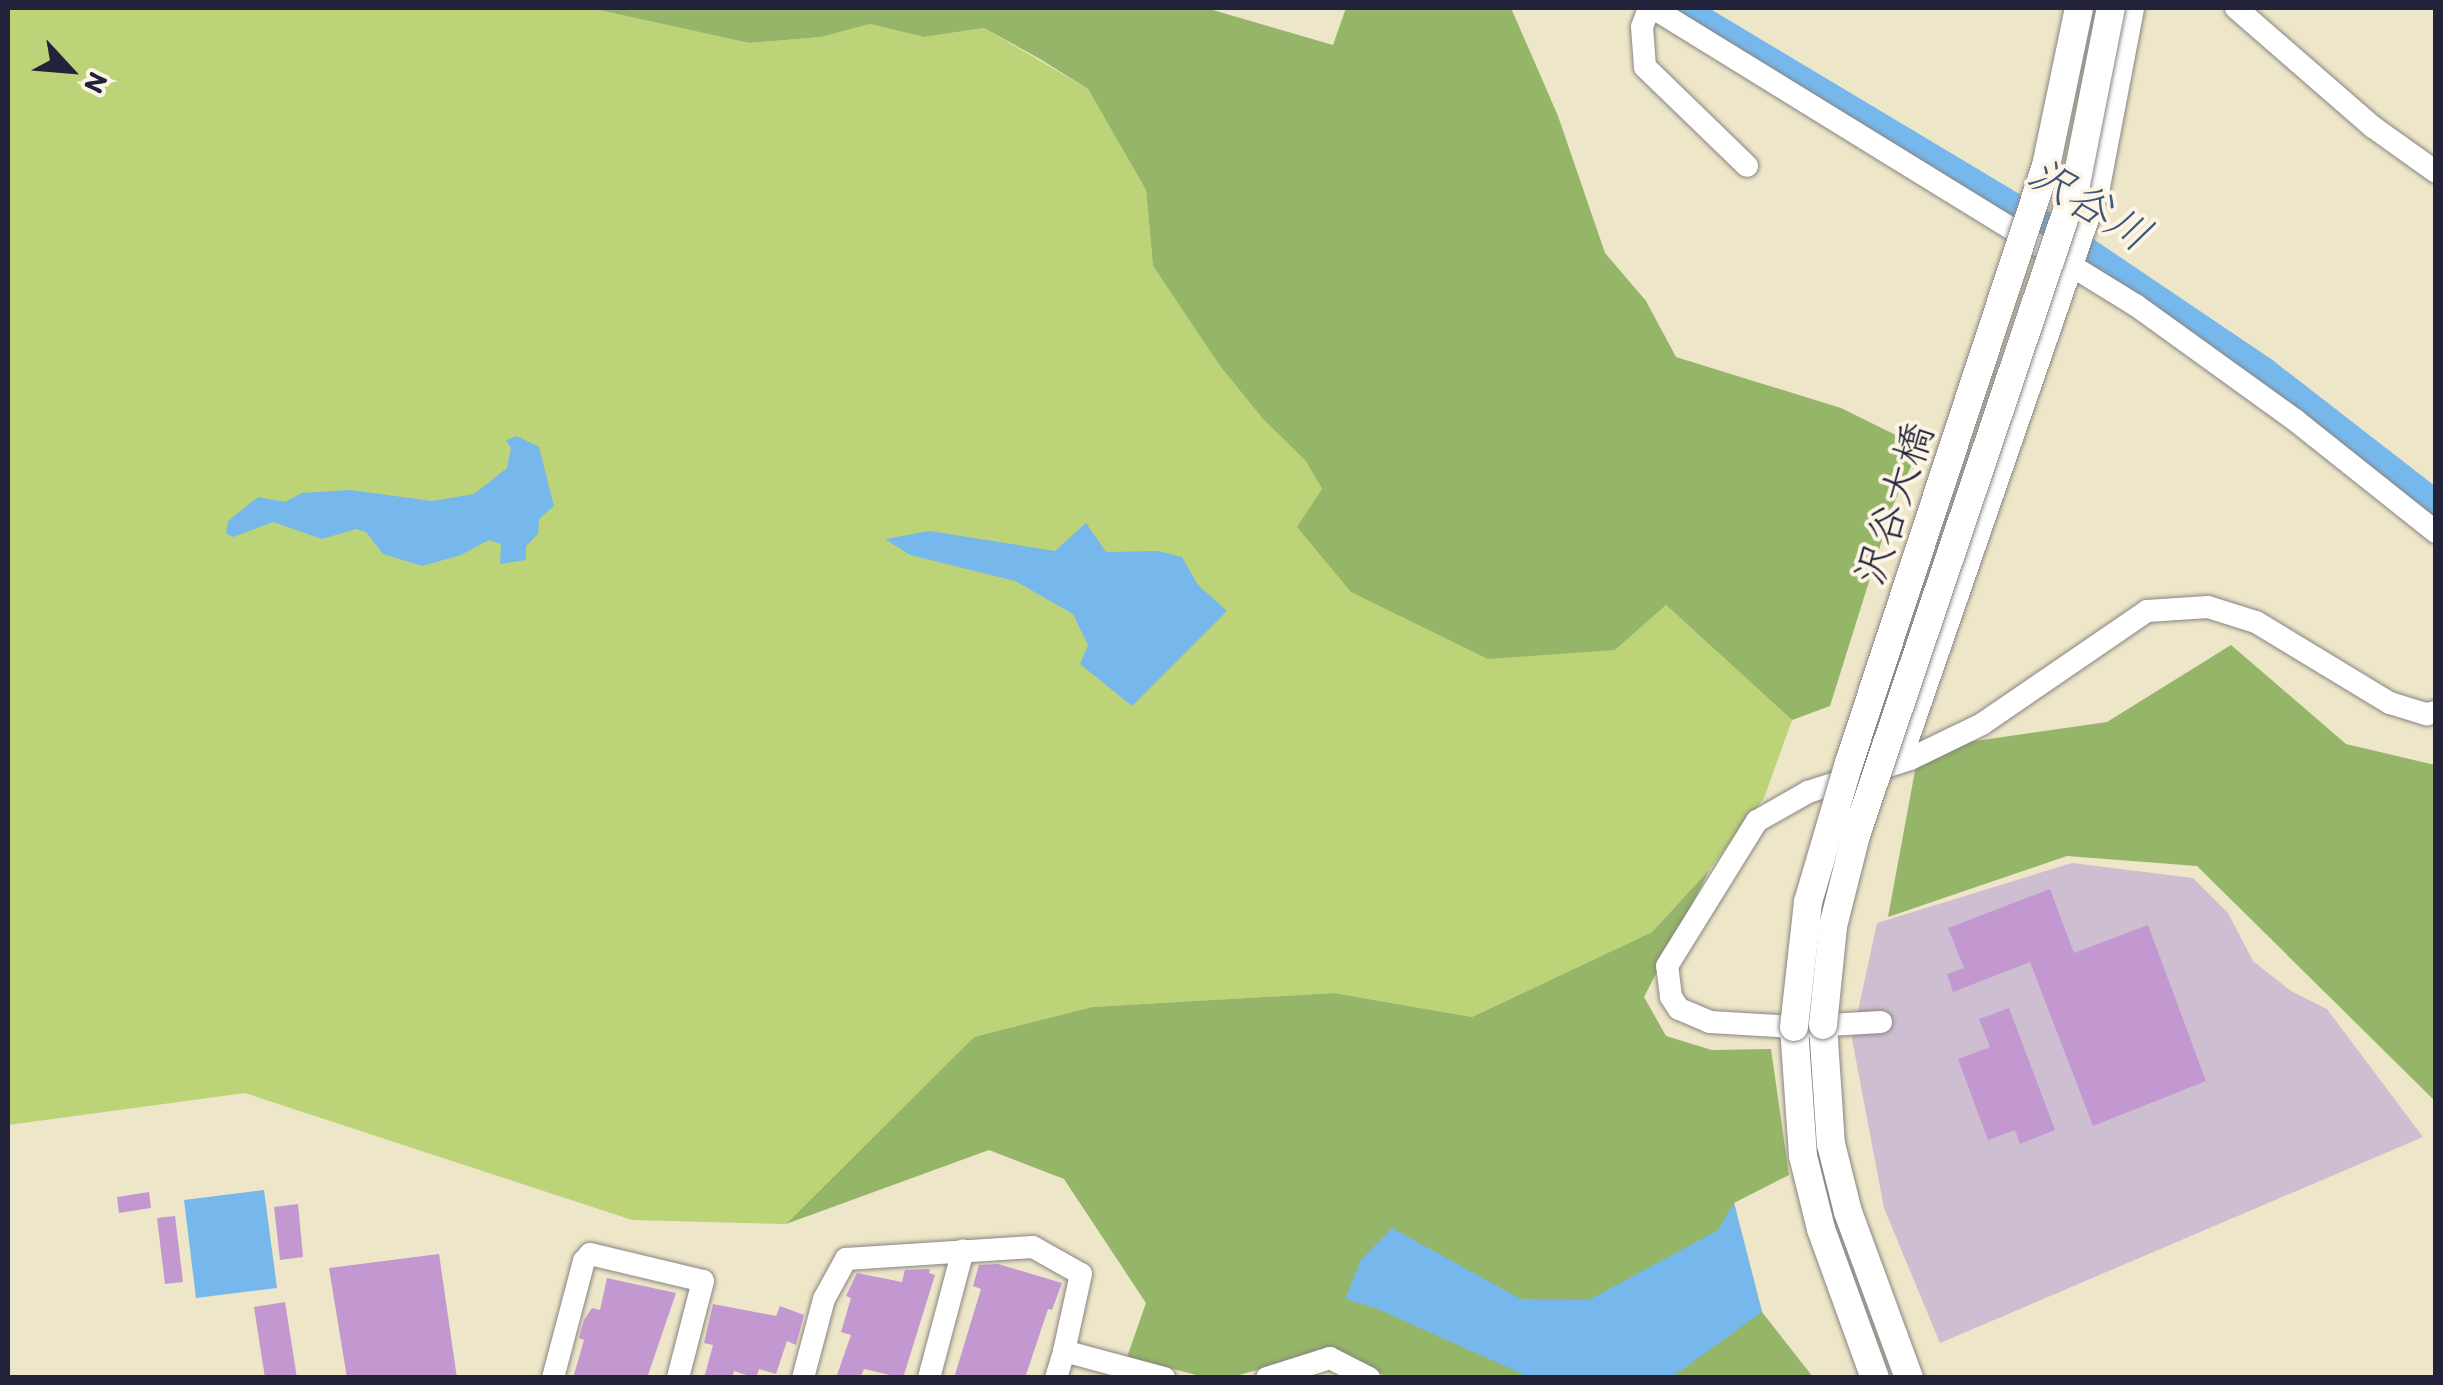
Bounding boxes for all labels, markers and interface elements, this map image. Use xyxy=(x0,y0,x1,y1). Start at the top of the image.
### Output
north arrow xyxy=(20,20,120,120)
text: N xyxy=(78,67,116,99)
water label: 沢谷川 xyxy=(2018,145,2162,263)
street label: 沢谷大橋 xyxy=(1844,416,1944,592)

